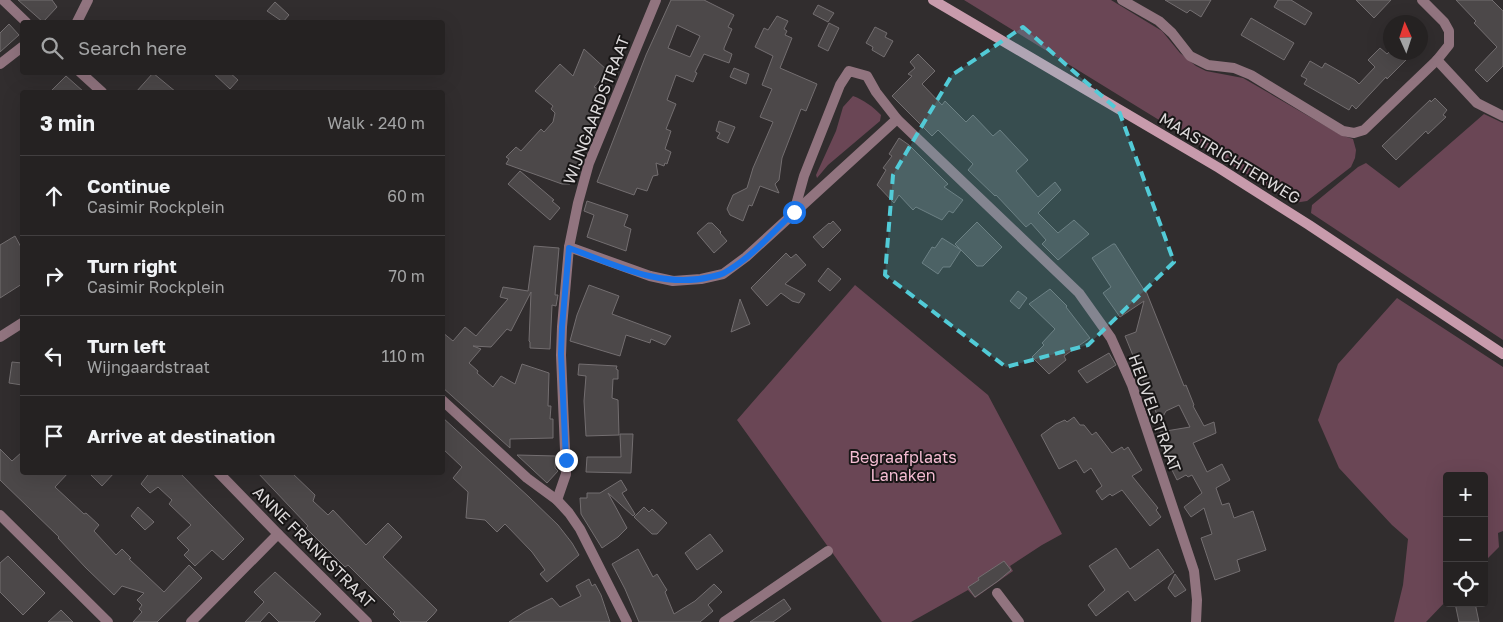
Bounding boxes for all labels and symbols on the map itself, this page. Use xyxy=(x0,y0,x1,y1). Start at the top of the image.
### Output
north arrow xyxy=(1383,15,1428,60)
street label: WIJNGAARDSTRAAT xyxy=(558,33,634,187)
street label: MAASTRICHTERWEG xyxy=(1156,108,1304,208)
route start xyxy=(783,201,806,224)
street label: HEUVELSTRAAT xyxy=(1124,351,1186,475)
park label: Begraafplaats Lanaken xyxy=(849,447,957,485)
route end xyxy=(555,449,578,472)
street label: ANNE FRANKSTRAAT xyxy=(249,482,379,612)

